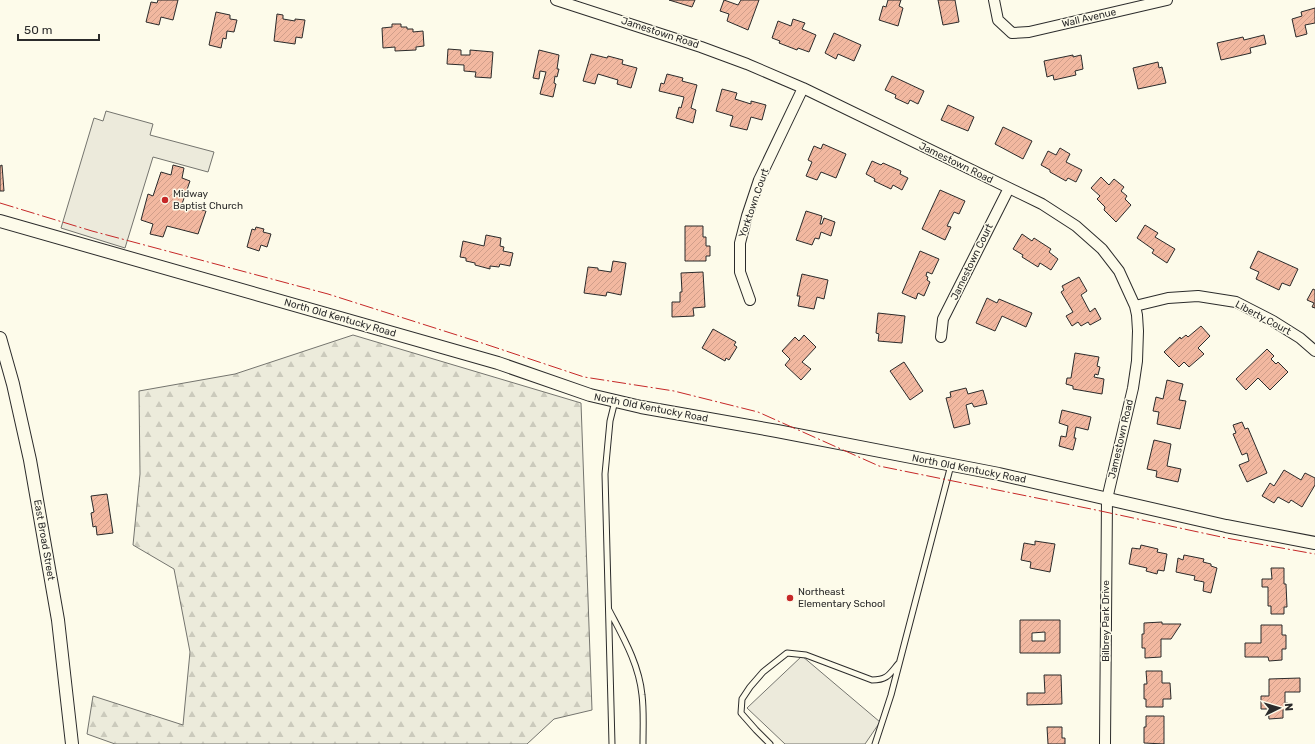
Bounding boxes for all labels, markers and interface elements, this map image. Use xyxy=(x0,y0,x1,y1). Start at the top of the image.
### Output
street label: Wall Avenue xyxy=(1061,6,1118,30)
street label: Jamestown Road xyxy=(620,15,700,51)
scale bar xyxy=(18,16,99,42)
text: 50 m xyxy=(24,23,52,37)
street label: Jamestown Road xyxy=(917,140,995,186)
street label: Yorktown Court xyxy=(737,167,772,239)
place label: Midway Baptist Church xyxy=(173,188,243,212)
marker: Midway Baptist Church xyxy=(160,195,170,205)
street label: Jamestown Court xyxy=(948,222,996,302)
street label: North Old Kentucky Road xyxy=(283,296,397,340)
street label: Liberty Court xyxy=(1233,298,1293,338)
street label: North Old Kentucky Road xyxy=(593,391,709,425)
street label: Jamestown Road xyxy=(1106,398,1136,480)
street label: North Old Kentucky Road xyxy=(911,452,1027,486)
street label: East Broad Street xyxy=(31,499,57,581)
street label: Bilbrey Park Drive xyxy=(1100,580,1112,662)
place label: Northeast Elementary School xyxy=(798,586,885,610)
marker: Northeast Elementary School xyxy=(785,593,795,603)
north arrow xyxy=(1259,688,1299,728)
text: N xyxy=(1282,703,1295,712)

